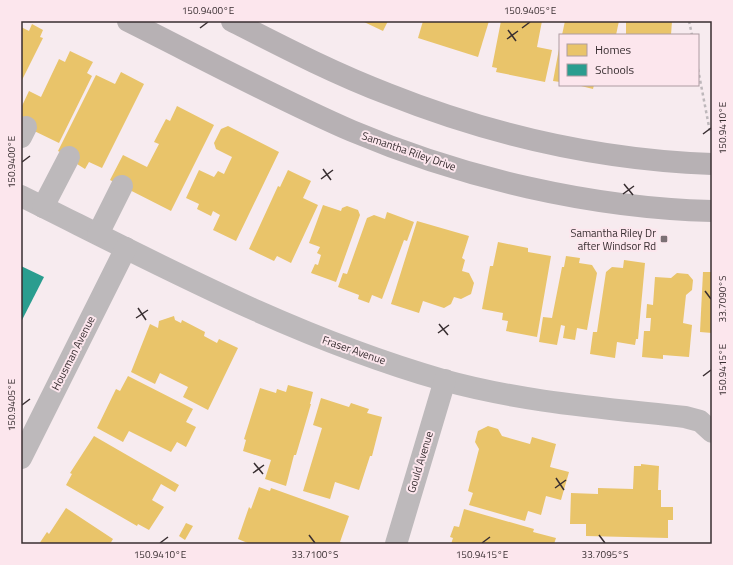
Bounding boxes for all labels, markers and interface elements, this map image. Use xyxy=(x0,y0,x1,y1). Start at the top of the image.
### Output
text: 150.9400°E xyxy=(182,3,235,18)
text: 150.9405°E xyxy=(504,3,557,18)
legend xyxy=(559,34,699,86)
text: Homes xyxy=(595,40,631,59)
text: Schools xyxy=(595,60,635,79)
text: 150.9410°E xyxy=(715,101,730,154)
street label: Samantha Riley Drive xyxy=(360,127,459,175)
text: 150.9400°E xyxy=(4,135,19,188)
place label: Samantha Riley Dr after Windsor Rd xyxy=(570,225,656,254)
marker: Samantha Riley Dr after Windsor Rd xyxy=(659,234,669,244)
text: 33.7090°S xyxy=(715,276,730,322)
street label: Housman Avenue xyxy=(47,313,99,393)
street label: Fraser Avenue xyxy=(320,332,388,368)
text: 150.9415°E xyxy=(715,343,730,396)
text: 150.9405°E xyxy=(4,378,19,431)
street label: Gould Avenue xyxy=(403,429,437,495)
text: 150.9410°E xyxy=(134,547,187,562)
text: 33.7100°S xyxy=(292,547,338,562)
text: 150.9415°E xyxy=(456,547,509,562)
text: 33.7095°S xyxy=(582,547,628,562)

